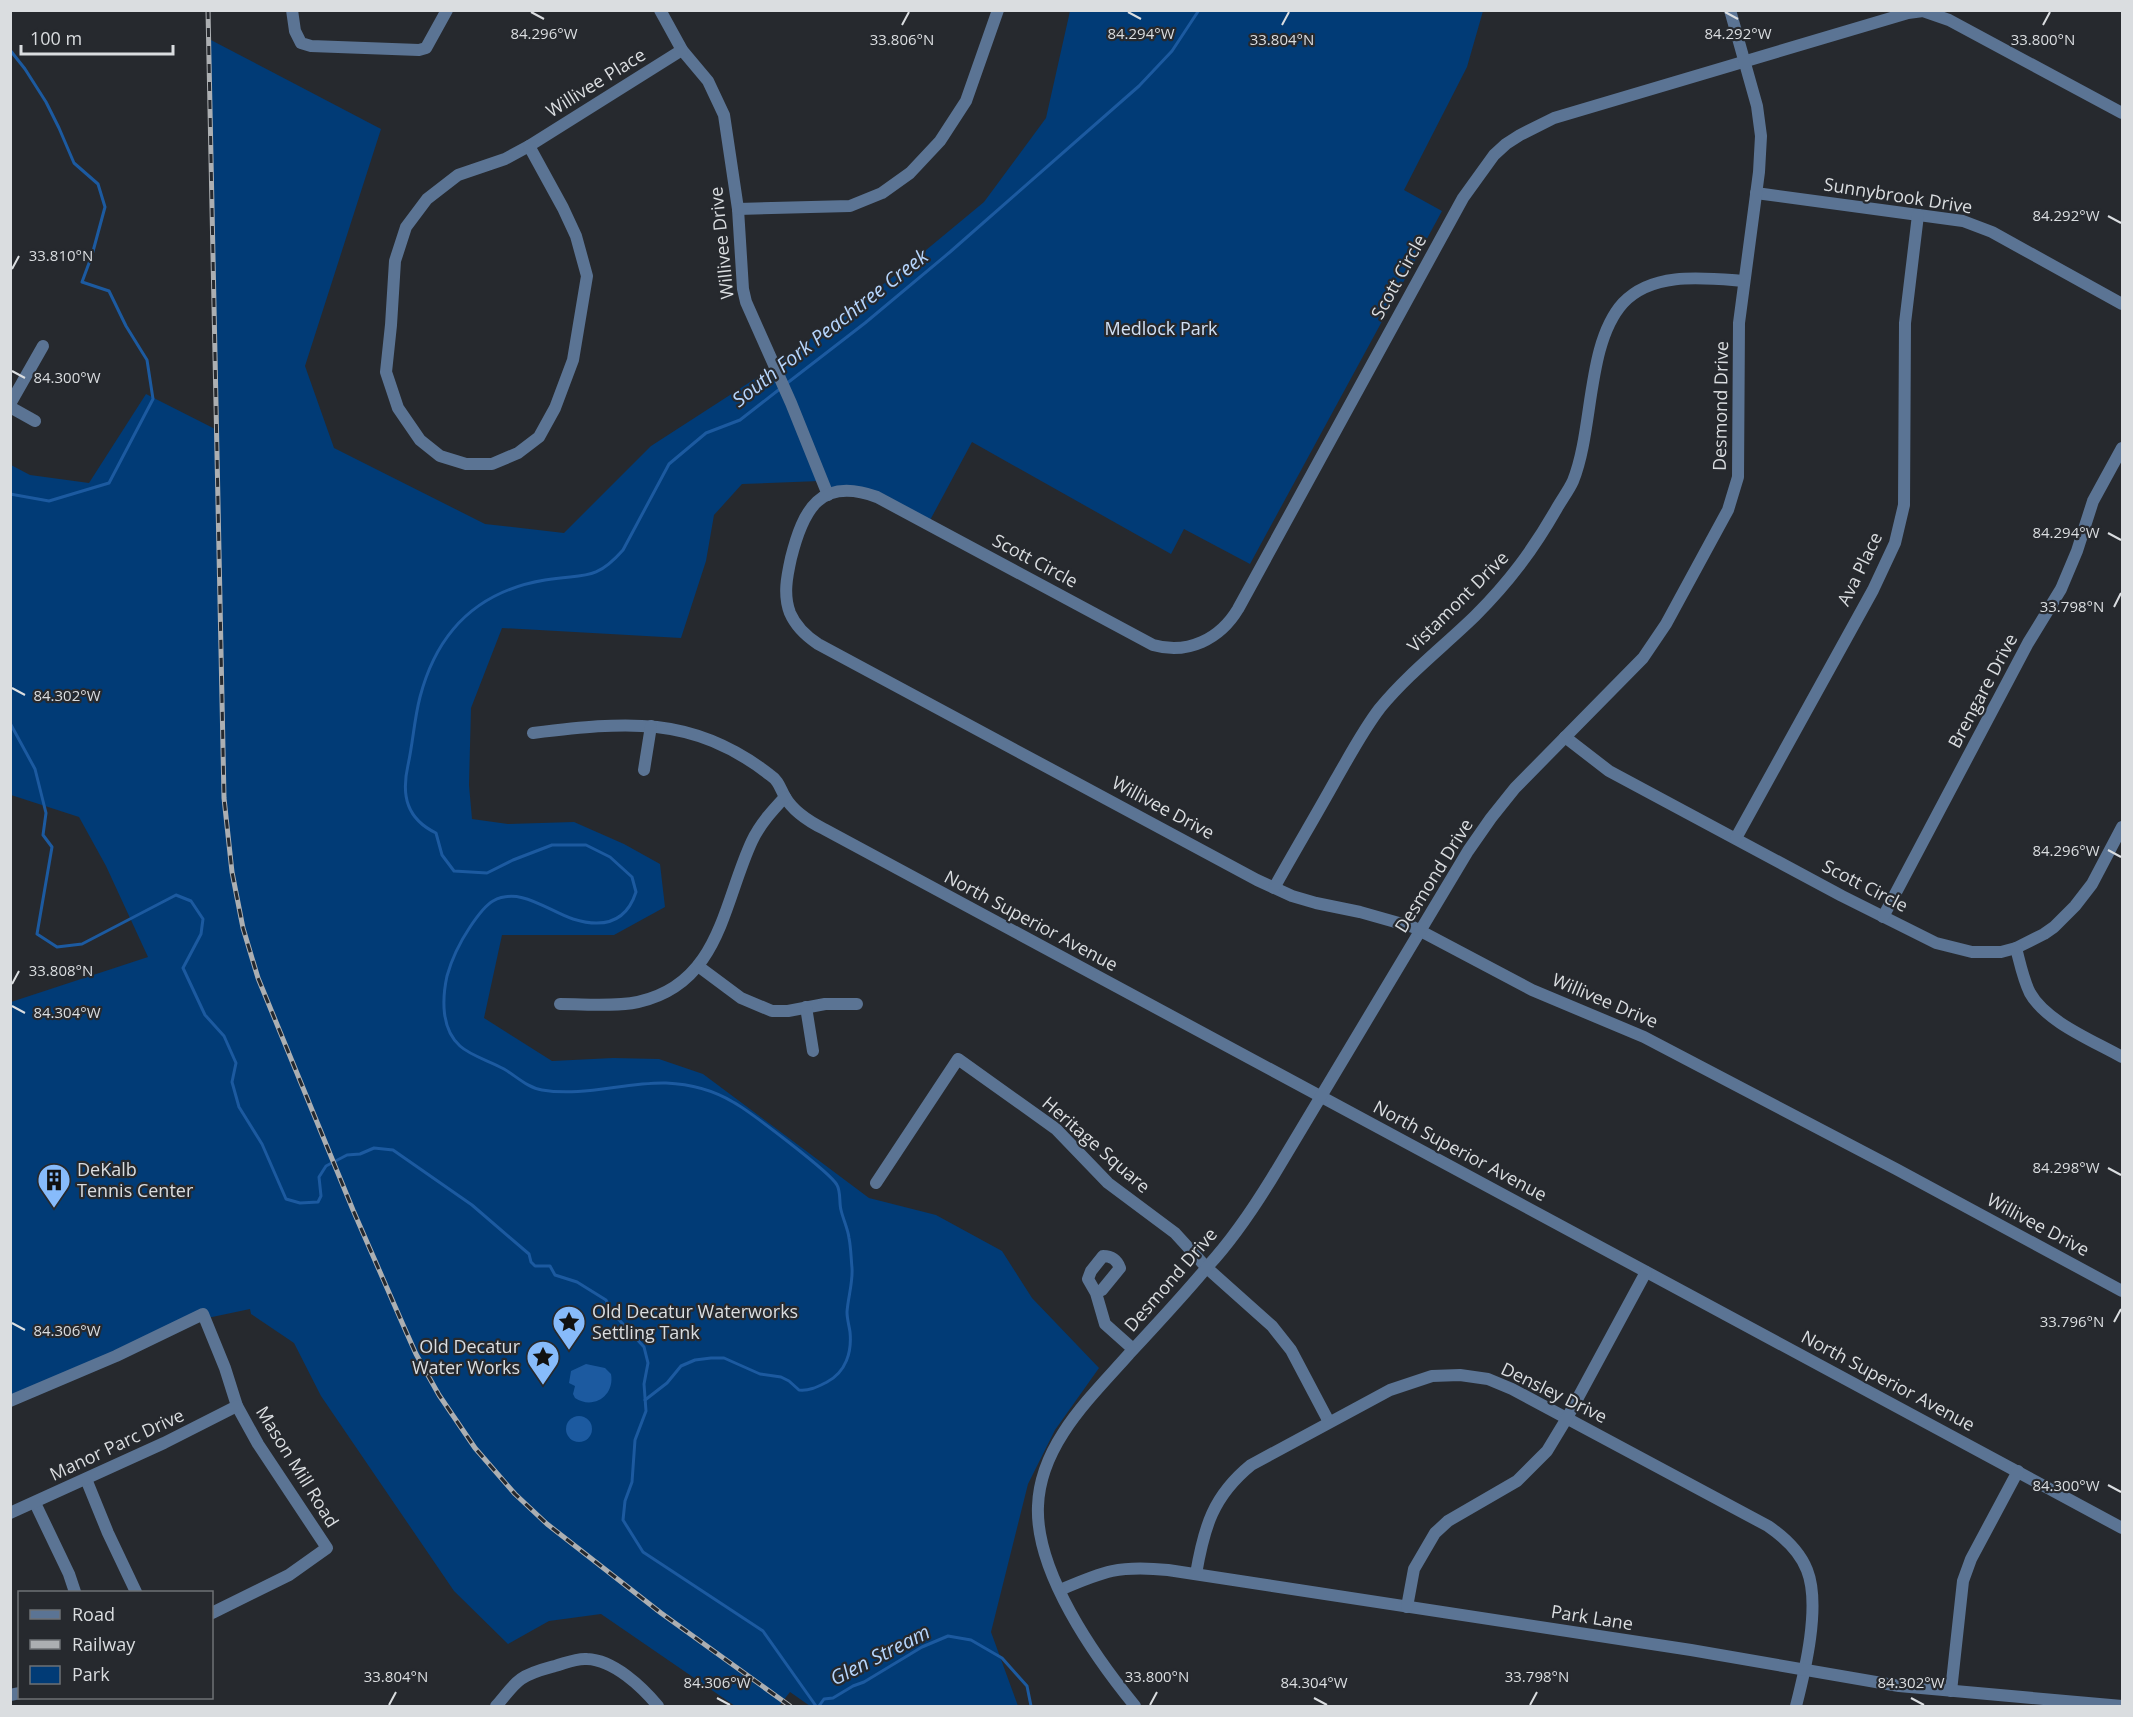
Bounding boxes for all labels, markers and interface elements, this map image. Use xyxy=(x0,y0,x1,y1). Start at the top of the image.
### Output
scale bar xyxy=(21,18,172,56)
text: 84.296°W xyxy=(510,23,578,43)
text: 84.294°W xyxy=(1107,23,1175,43)
text: 84.292°W xyxy=(1704,23,1772,43)
text: 100 m xyxy=(30,26,82,50)
text: 33.806°N xyxy=(870,29,934,49)
text: 33.804°N xyxy=(1250,29,1314,49)
text: 33.800°N xyxy=(2011,29,2075,49)
street label: Willivee Place xyxy=(541,42,650,122)
street label: Sunnybrook Drive xyxy=(1822,171,1974,219)
street label: Willivee Drive xyxy=(703,186,739,300)
text: 84.292°W xyxy=(2032,205,2100,225)
street label: Scott Circle xyxy=(1365,230,1431,323)
water label: South Fork Peachtree Creek xyxy=(726,242,934,413)
text: 33.810°N xyxy=(29,245,93,265)
park label: Medlock Park xyxy=(1104,316,1218,340)
street label: Desmond Drive xyxy=(1707,341,1733,471)
text: 84.300°W xyxy=(33,367,101,387)
text: 84.294°W xyxy=(2032,522,2100,542)
street label: Scott Circle xyxy=(989,528,1082,593)
street label: Ava Place xyxy=(1831,528,1887,609)
street label: Vistamont Drive xyxy=(1401,545,1513,657)
text: 33.798°N xyxy=(2040,596,2104,616)
street label: Brengare Drive xyxy=(1942,629,2022,752)
text: 84.302°W xyxy=(33,685,101,705)
street label: Willivee Drive xyxy=(1108,770,1219,844)
street label: Desmond Drive xyxy=(1389,814,1478,937)
text: 84.296°W xyxy=(2032,840,2100,860)
street label: Scott Circle xyxy=(1818,853,1912,917)
street label: North Superior Avenue xyxy=(940,864,1122,976)
text: 33.808°N xyxy=(29,960,93,980)
street label: Willivee Drive xyxy=(1549,967,1662,1033)
text: 84.304°W xyxy=(33,1002,101,1022)
street label: Heritage Square xyxy=(1038,1091,1156,1198)
street label: North Superior Avenue xyxy=(1369,1094,1551,1206)
place label: DeKalb Tennis Center xyxy=(77,1157,194,1202)
text: 84.298°W xyxy=(2032,1157,2100,1177)
building icon: DeKalb Tennis Center xyxy=(36,1162,72,1209)
street label: Willivee Drive xyxy=(1983,1187,2094,1261)
street label: Desmond Drive xyxy=(1119,1222,1222,1336)
place label: Old Decatur Waterworks Settling Tank xyxy=(592,1299,798,1344)
place icon: Old Decatur Waterworks Settling Tank xyxy=(551,1304,587,1351)
text: 33.796°N xyxy=(2040,1311,2104,1331)
text: 84.306°W xyxy=(33,1320,101,1340)
street label: North Superior Avenue xyxy=(1797,1324,1979,1436)
place label: Old Decatur Water Works xyxy=(412,1334,521,1379)
place icon: Old Decatur Water Works xyxy=(525,1339,561,1386)
street label: Densley Drive xyxy=(1497,1356,1611,1428)
street label: Mason Mill Road xyxy=(251,1401,345,1532)
street label: Manor Parc Drive xyxy=(46,1402,188,1486)
text: 84.300°W xyxy=(2032,1475,2100,1495)
legend xyxy=(18,1591,213,1699)
street label: Park Lane xyxy=(1549,1599,1635,1635)
text: Road xyxy=(72,1602,115,1626)
water label: Glen Stream xyxy=(825,1618,934,1691)
text: Railway xyxy=(72,1632,136,1656)
text: Park xyxy=(72,1662,110,1686)
text: 33.804°N xyxy=(364,1666,428,1686)
text: 33.800°N xyxy=(1125,1666,1189,1686)
text: 33.798°N xyxy=(1505,1666,1569,1686)
text: 84.306°W xyxy=(683,1672,751,1692)
text: 84.304°W xyxy=(1280,1672,1348,1692)
text: 84.302°W xyxy=(1877,1672,1945,1692)

